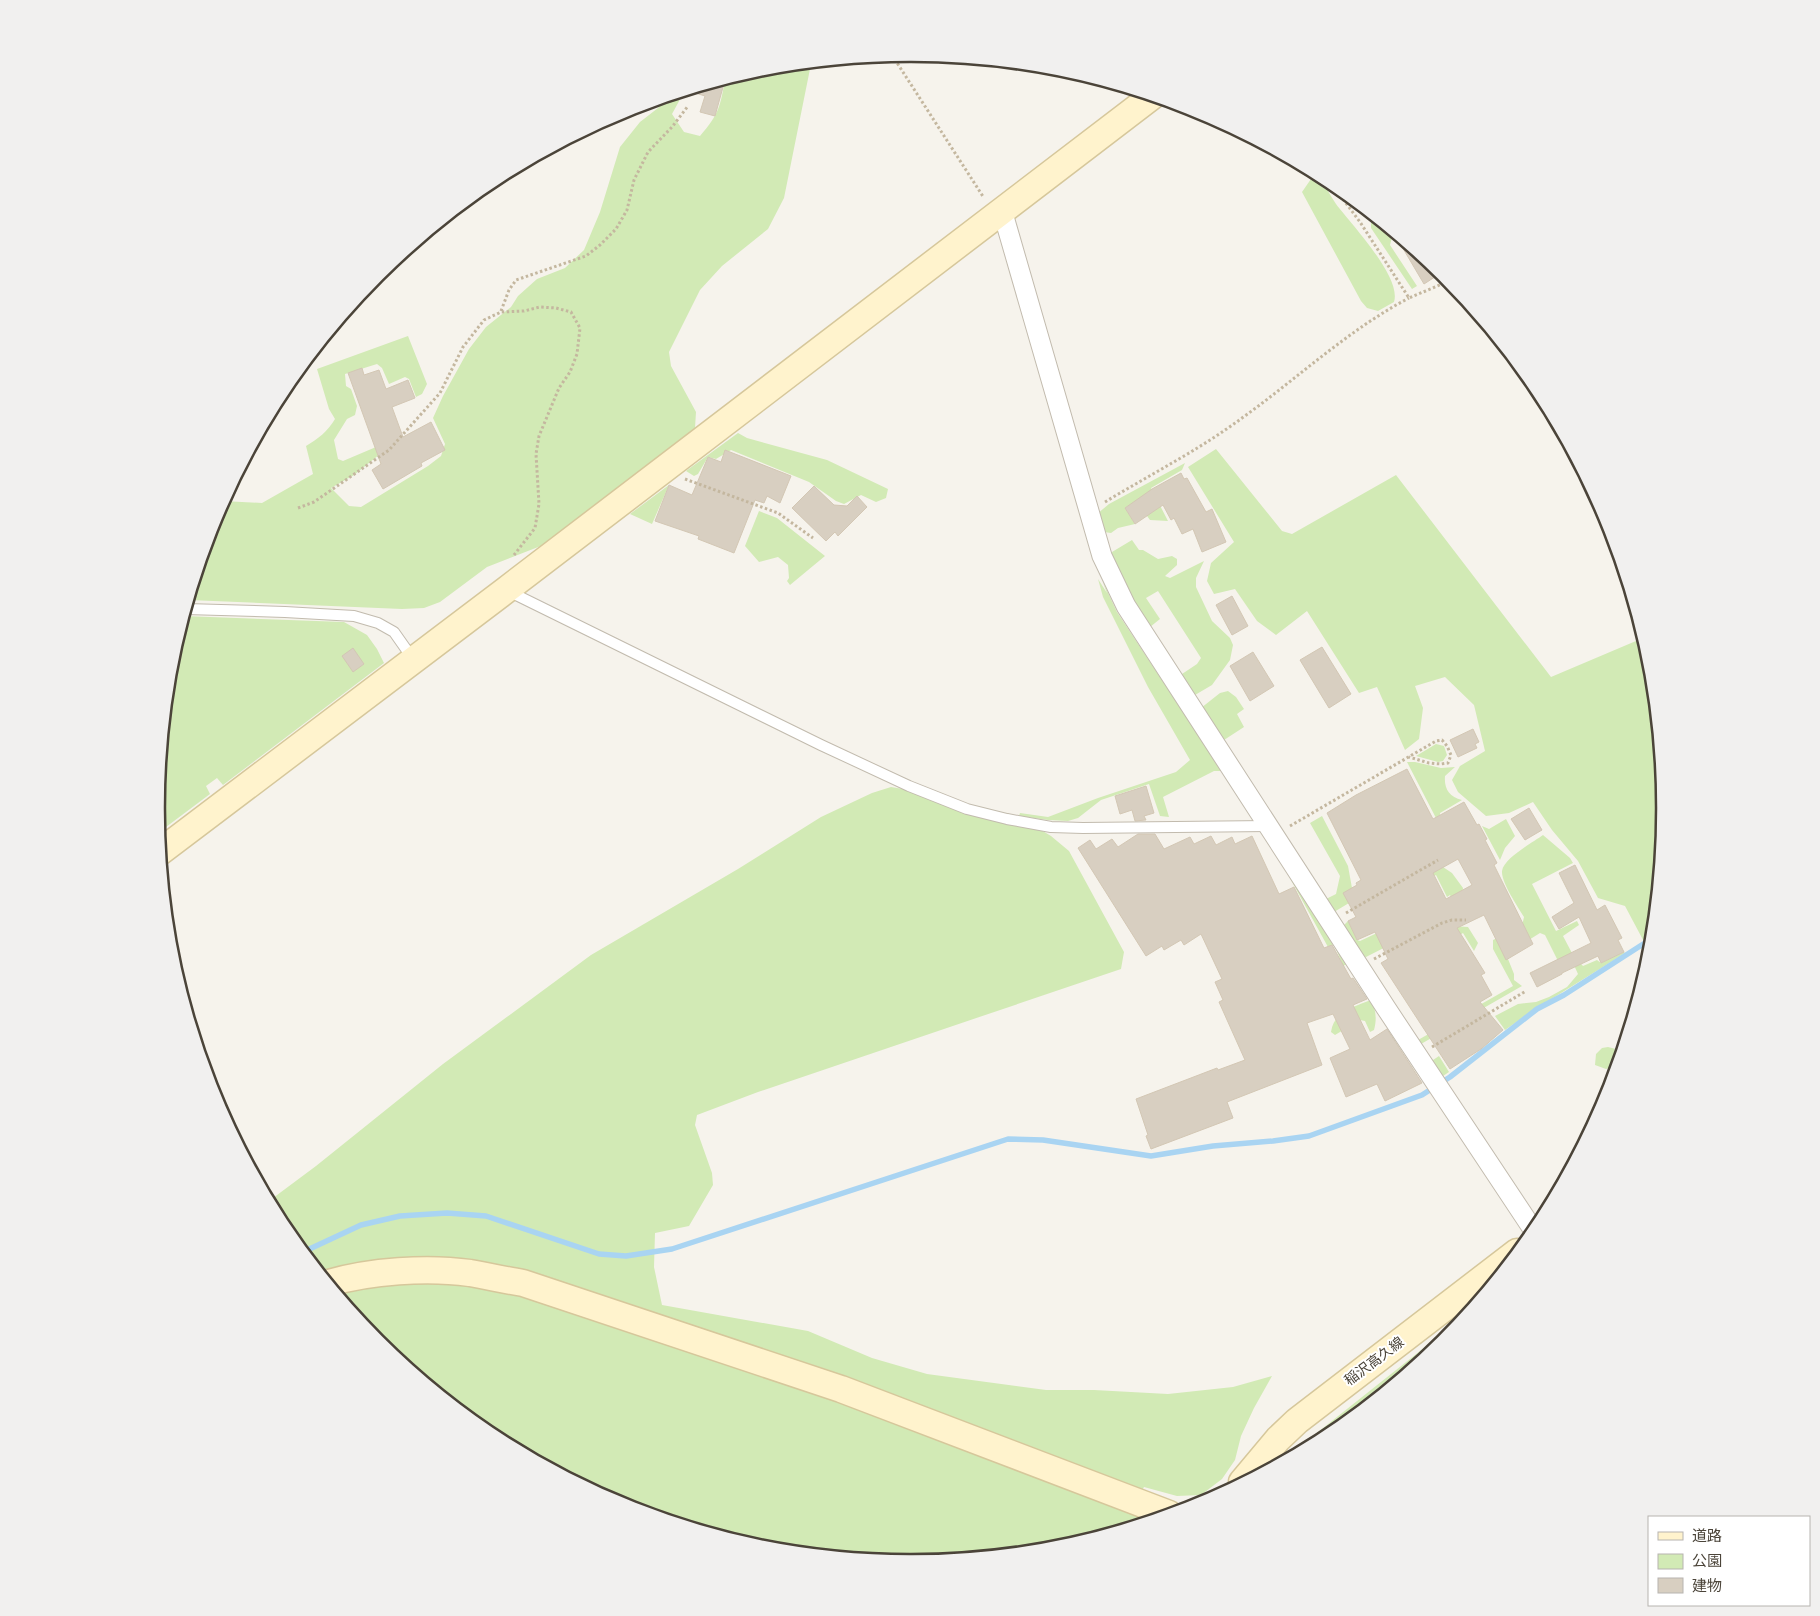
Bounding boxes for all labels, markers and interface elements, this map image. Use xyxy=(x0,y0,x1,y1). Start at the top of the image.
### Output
street label: 稲沢高久線 xyxy=(1341,1333,1407,1389)
legend xyxy=(1648,1516,1810,1606)
text: 道路 xyxy=(1692,1526,1722,1545)
text: 公園 xyxy=(1692,1551,1722,1570)
text: 建物 xyxy=(1692,1576,1722,1595)

